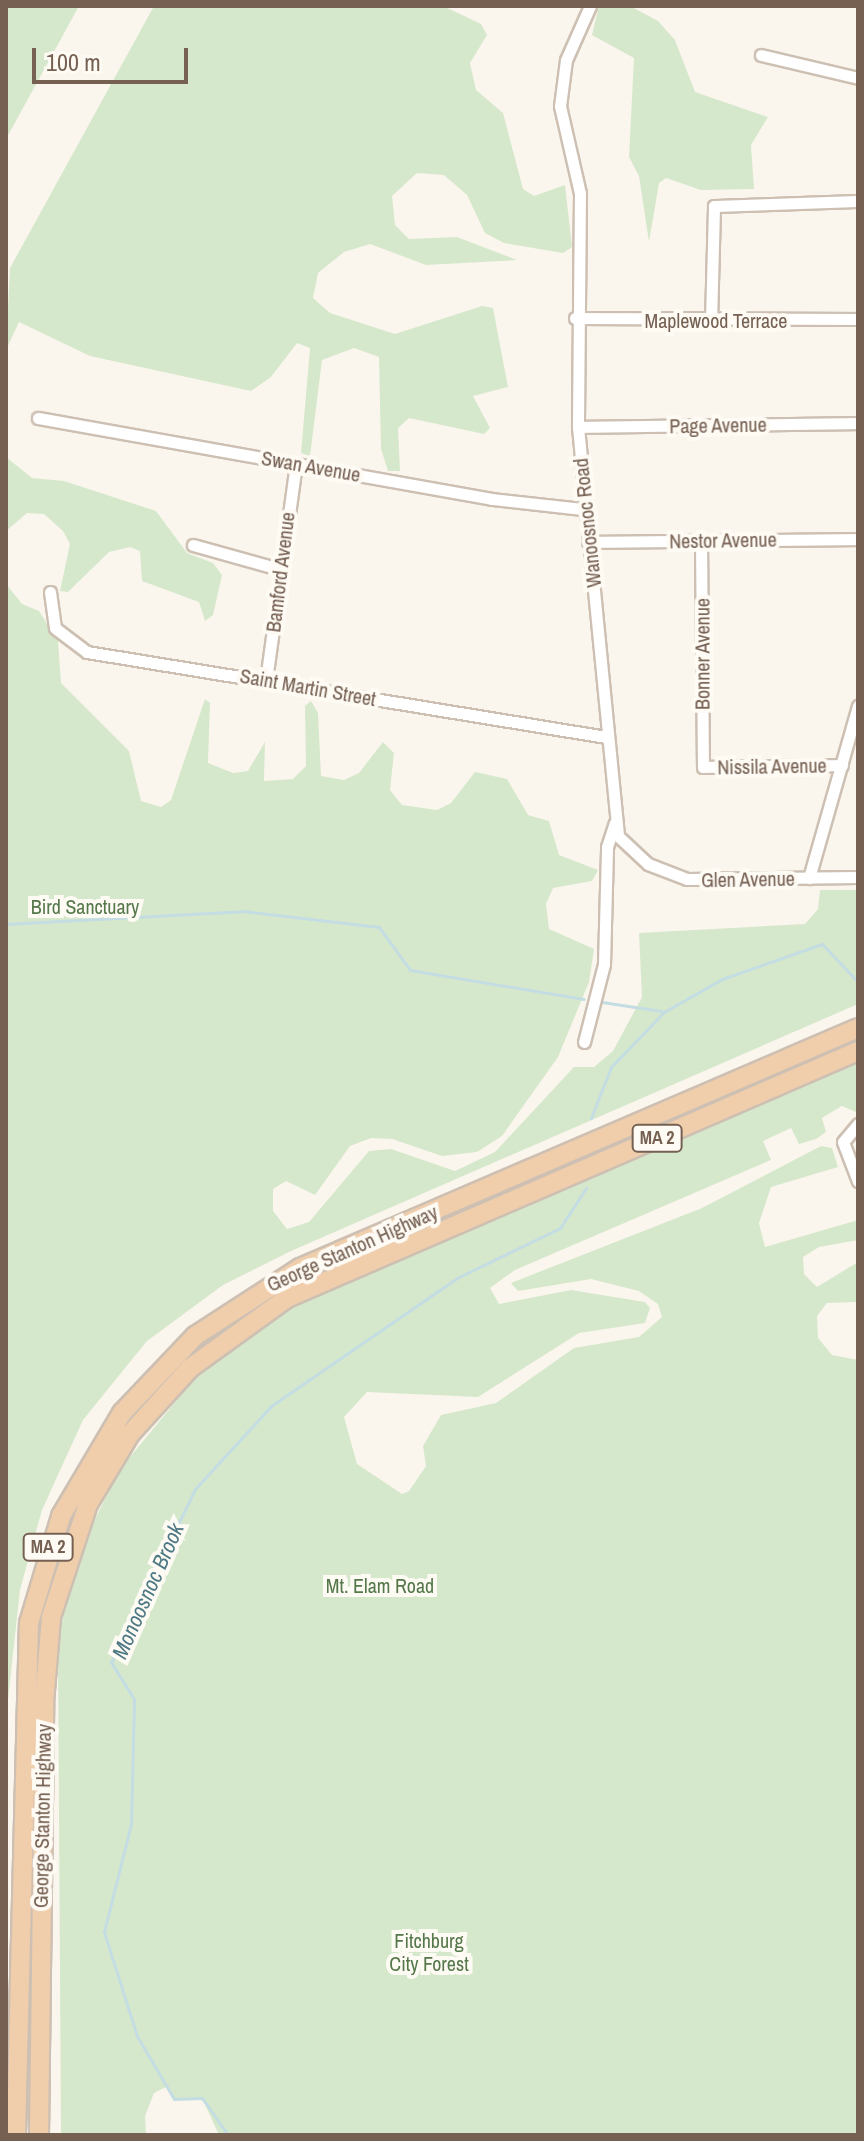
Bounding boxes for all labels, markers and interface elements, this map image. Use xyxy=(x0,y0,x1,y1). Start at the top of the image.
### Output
scale bar xyxy=(36,32,192,82)
text: 100 m xyxy=(46,46,101,78)
street label: Maplewood Terrace xyxy=(644,308,788,332)
street label: Page Avenue xyxy=(669,412,767,438)
street label: Swan Avenue xyxy=(259,445,363,487)
street label: Wanoosnoc Road xyxy=(568,457,606,589)
street label: Bamford Avenue xyxy=(261,510,299,634)
street label: Nestor Avenue xyxy=(669,527,777,553)
street label: Bonner Avenue xyxy=(690,598,714,710)
street label: Saint Martin Street xyxy=(238,663,378,711)
street label: Nissila Avenue xyxy=(717,753,827,779)
street label: Glen Avenue xyxy=(701,866,795,892)
park label: Bird Sanctuary xyxy=(31,894,139,918)
road number: MA 2 xyxy=(631,1124,683,1152)
street label: George Stanton Highway xyxy=(263,1200,441,1296)
water label: Monoosnoc Brook xyxy=(106,1519,190,1663)
road number: MA 2 xyxy=(22,1533,74,1561)
park label: Mt. Elam Road xyxy=(326,1573,434,1597)
street label: George Stanton Highway xyxy=(28,1724,56,1908)
park label: Fitchburg City Forest xyxy=(389,1929,469,1976)

